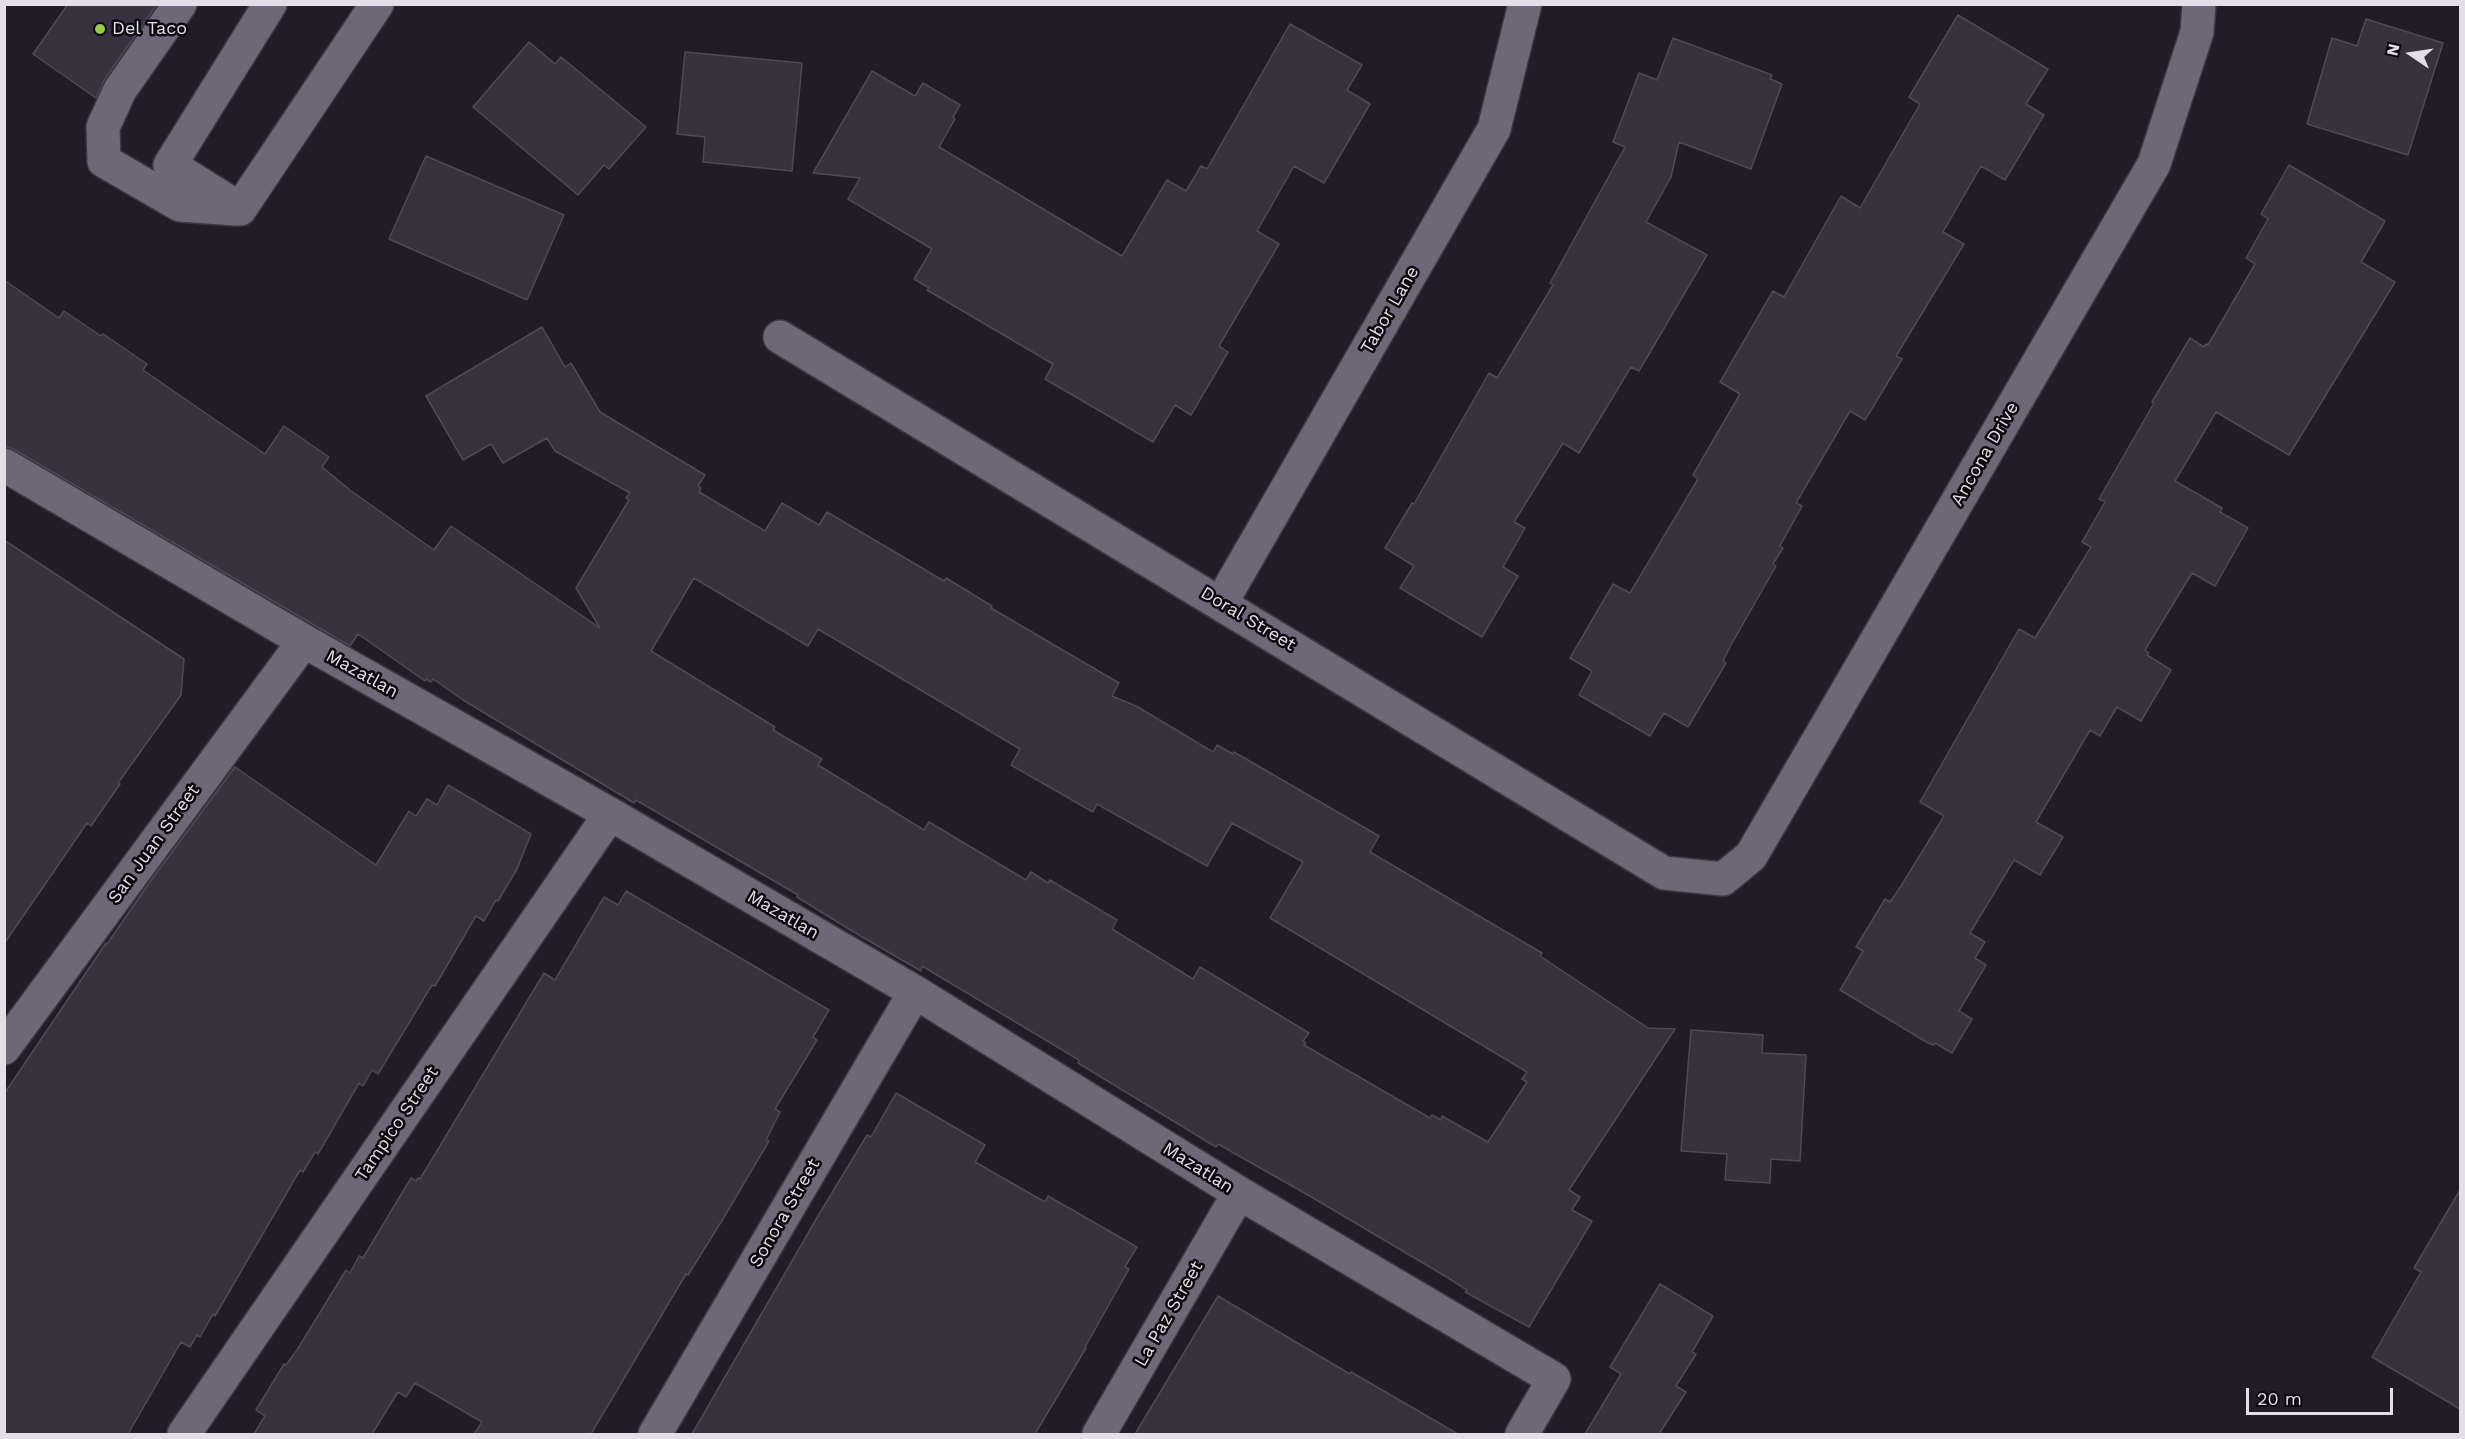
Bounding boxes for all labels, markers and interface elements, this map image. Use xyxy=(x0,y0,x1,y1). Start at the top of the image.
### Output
place label: Del Taco xyxy=(112,18,187,40)
marker: Del Taco xyxy=(93,22,107,36)
north arrow xyxy=(2381,24,2441,84)
text: N xyxy=(2382,42,2404,58)
street label: Tabor Lane xyxy=(1356,262,1424,358)
street label: Ancona Drive xyxy=(1947,398,2023,510)
street label: Doral Street xyxy=(1197,582,1299,656)
street label: Mazatlan xyxy=(322,645,402,703)
street label: San Juan Street xyxy=(104,780,204,908)
street label: Mazatlan xyxy=(743,886,823,944)
street label: Tampico Street xyxy=(351,1063,443,1185)
street label: Mazatlan xyxy=(1159,1138,1237,1198)
street label: Sonora Street xyxy=(745,1155,825,1271)
street label: La Paz Street xyxy=(1130,1257,1208,1371)
scale bar xyxy=(2249,1376,2396,1414)
text: 20 m xyxy=(2257,1388,2302,1409)

